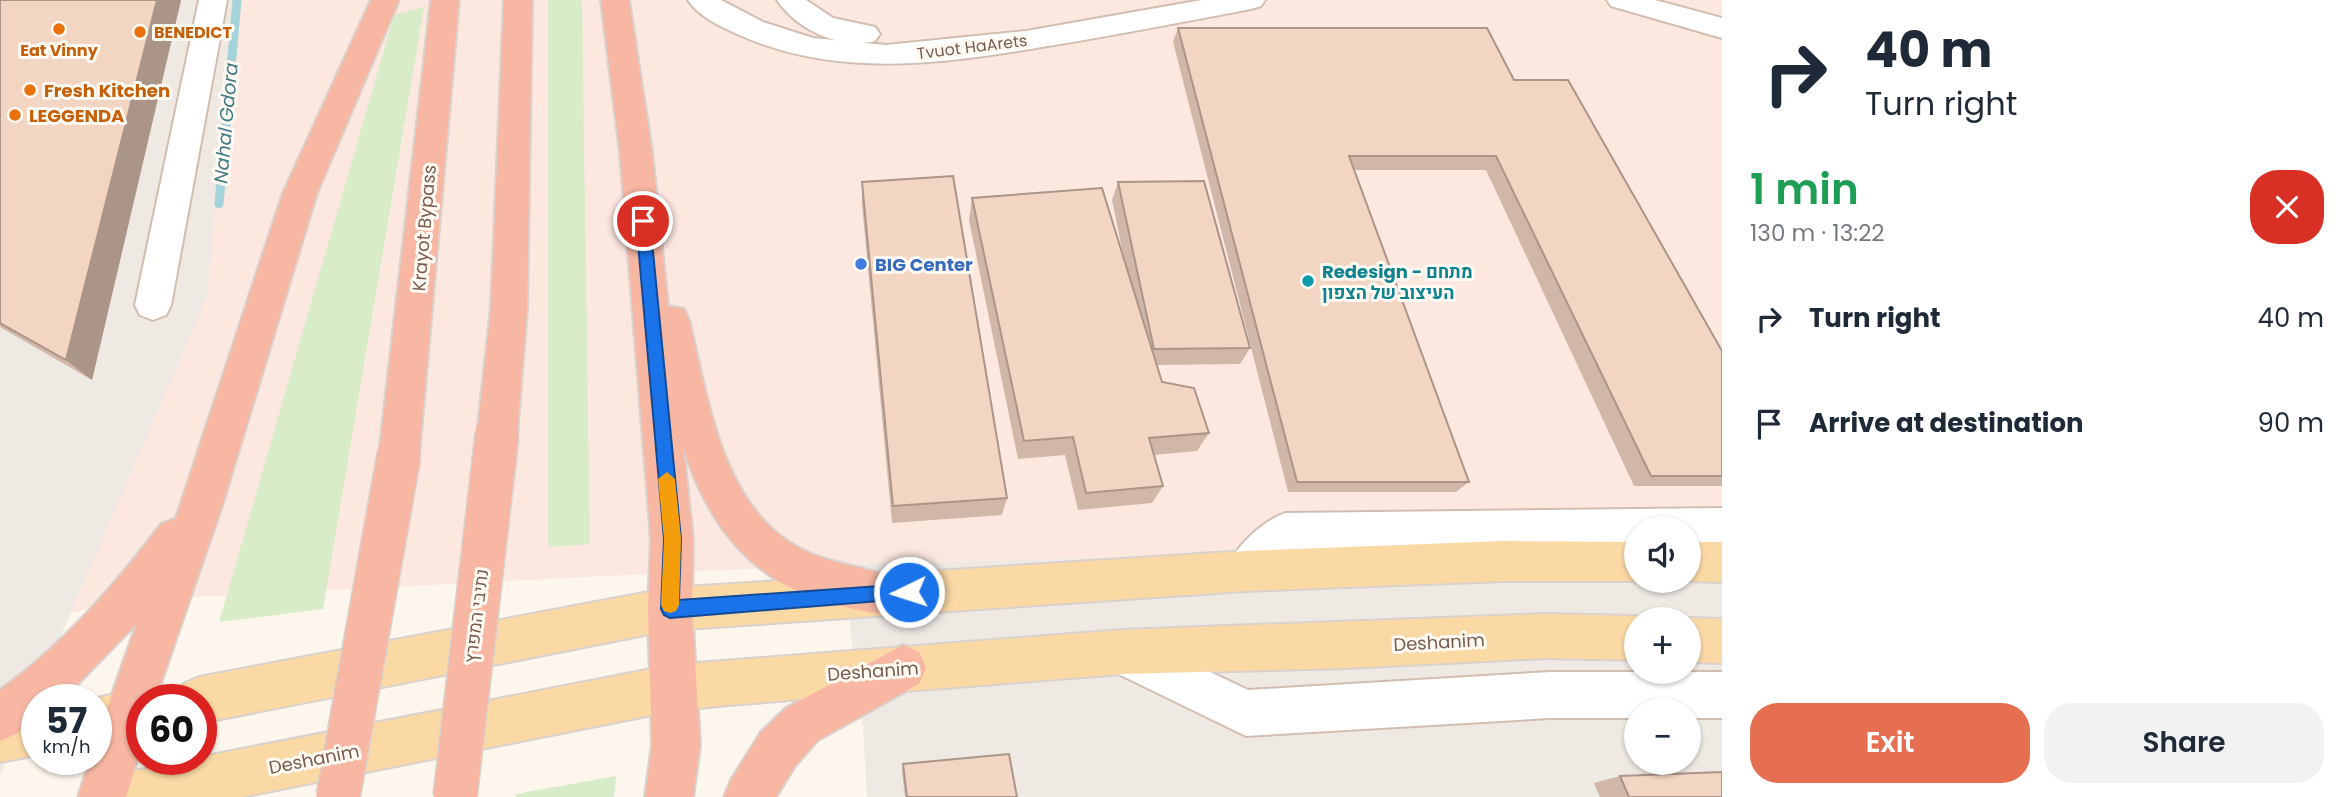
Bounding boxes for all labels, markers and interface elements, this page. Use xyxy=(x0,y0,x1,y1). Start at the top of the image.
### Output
text: 40 m xyxy=(1865,16,1992,84)
marker: Eat Vinny xyxy=(51,21,67,37)
place label: BENEDICT xyxy=(154,21,232,44)
marker: BENEDICT xyxy=(132,24,148,40)
icon: right xyxy=(1750,28,1841,119)
street label: Tvuot HaArets xyxy=(916,29,1028,65)
place label: Eat Vinny xyxy=(20,39,99,62)
water label: Nahal Gdora xyxy=(207,61,245,185)
place label: Fresh Kitchen xyxy=(44,78,170,103)
text: Turn right xyxy=(1865,81,2017,126)
marker: Fresh Kitchen xyxy=(22,82,38,98)
place label: LEGGENDA xyxy=(29,103,124,128)
marker: LEGGENDA xyxy=(7,107,23,123)
text: 1 min xyxy=(1750,160,1859,219)
street label: Krayot Bypass xyxy=(406,164,442,292)
button: close xyxy=(2250,170,2324,244)
pin xyxy=(613,191,673,251)
icon: arrive xyxy=(624,202,662,240)
text: 130 m · 13:22 xyxy=(1750,217,1885,249)
place label: BIG Center xyxy=(875,252,973,277)
marker: BIG Center xyxy=(853,256,869,272)
place label: Redesign - מתחם העיצוב של הצפון xyxy=(1322,259,1473,305)
marker: Redesign - מתחם העיצוב של הצפון xyxy=(1300,273,1316,289)
icon: right xyxy=(1750,300,1788,338)
text: Turn right xyxy=(1809,300,1941,336)
text: 40 m xyxy=(2258,300,2324,336)
icon: arrive xyxy=(1750,405,1788,443)
text: Arrive at destination xyxy=(1809,405,2084,441)
text: 90 m xyxy=(2258,405,2324,441)
map controls xyxy=(1624,516,1701,775)
button: sound xyxy=(1624,516,1701,593)
position arrow xyxy=(872,555,946,629)
street label: נתיבי המפרץ xyxy=(458,567,494,665)
button: + xyxy=(1624,607,1701,684)
street label: Deshanim xyxy=(1393,627,1485,657)
street label: Deshanim xyxy=(827,655,919,687)
speed limit sign: 60 xyxy=(126,684,217,775)
text: 57 xyxy=(46,696,87,745)
button: − xyxy=(1624,698,1701,775)
button: Exit xyxy=(1750,703,2030,783)
button: Share xyxy=(2044,703,2324,783)
text: km/h xyxy=(43,734,90,759)
street label: Deshanim xyxy=(267,738,361,780)

